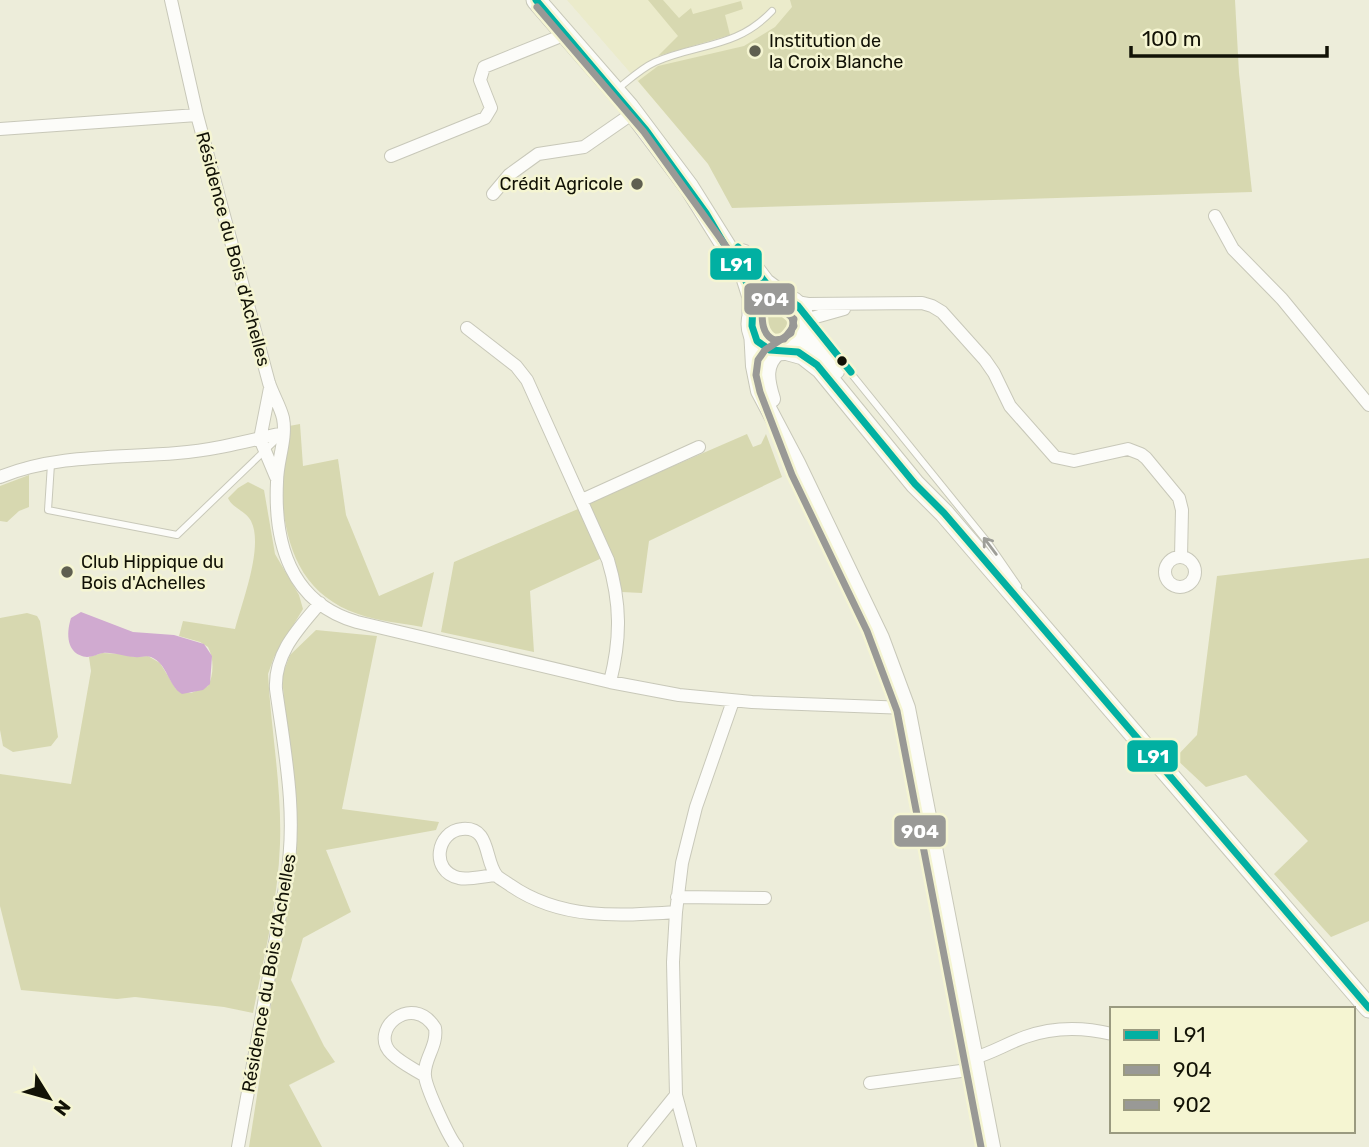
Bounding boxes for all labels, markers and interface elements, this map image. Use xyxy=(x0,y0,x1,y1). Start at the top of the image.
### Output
scale bar xyxy=(1131,14,1327,58)
text: 100 m xyxy=(1142,26,1201,51)
place label: Institution de la Croix Blanche xyxy=(769,30,903,73)
marker: Institution de la Croix Blanche xyxy=(747,43,763,59)
street label: Résidence du Bois d'Achelles xyxy=(191,129,275,369)
place label: Crédit Agricole xyxy=(500,173,623,195)
marker: Crédit Agricole xyxy=(629,176,645,192)
line badge: L91 xyxy=(709,247,763,281)
text: L91 xyxy=(720,253,752,276)
line badge: 904 xyxy=(743,282,796,316)
text: 904 xyxy=(751,288,789,311)
unlabelled marker xyxy=(835,354,849,368)
one-way arrow xyxy=(983,537,997,556)
place label: Club Hippique du Bois d'Achelles xyxy=(81,551,224,594)
marker: Club Hippique du Bois d'Achelles xyxy=(59,564,75,580)
line badge: L91 xyxy=(1126,739,1179,773)
text: L91 xyxy=(1137,745,1169,768)
line badge: 904 xyxy=(893,814,947,848)
text: 904 xyxy=(901,820,939,843)
street label: Résidence du Bois d'Achelles xyxy=(237,852,301,1094)
legend xyxy=(1110,1007,1355,1133)
text: L91 xyxy=(1173,1022,1205,1047)
text: 904 xyxy=(1173,1057,1212,1082)
north arrow xyxy=(14,1063,84,1133)
text: 902 xyxy=(1173,1092,1211,1117)
text: N xyxy=(49,1096,75,1120)

